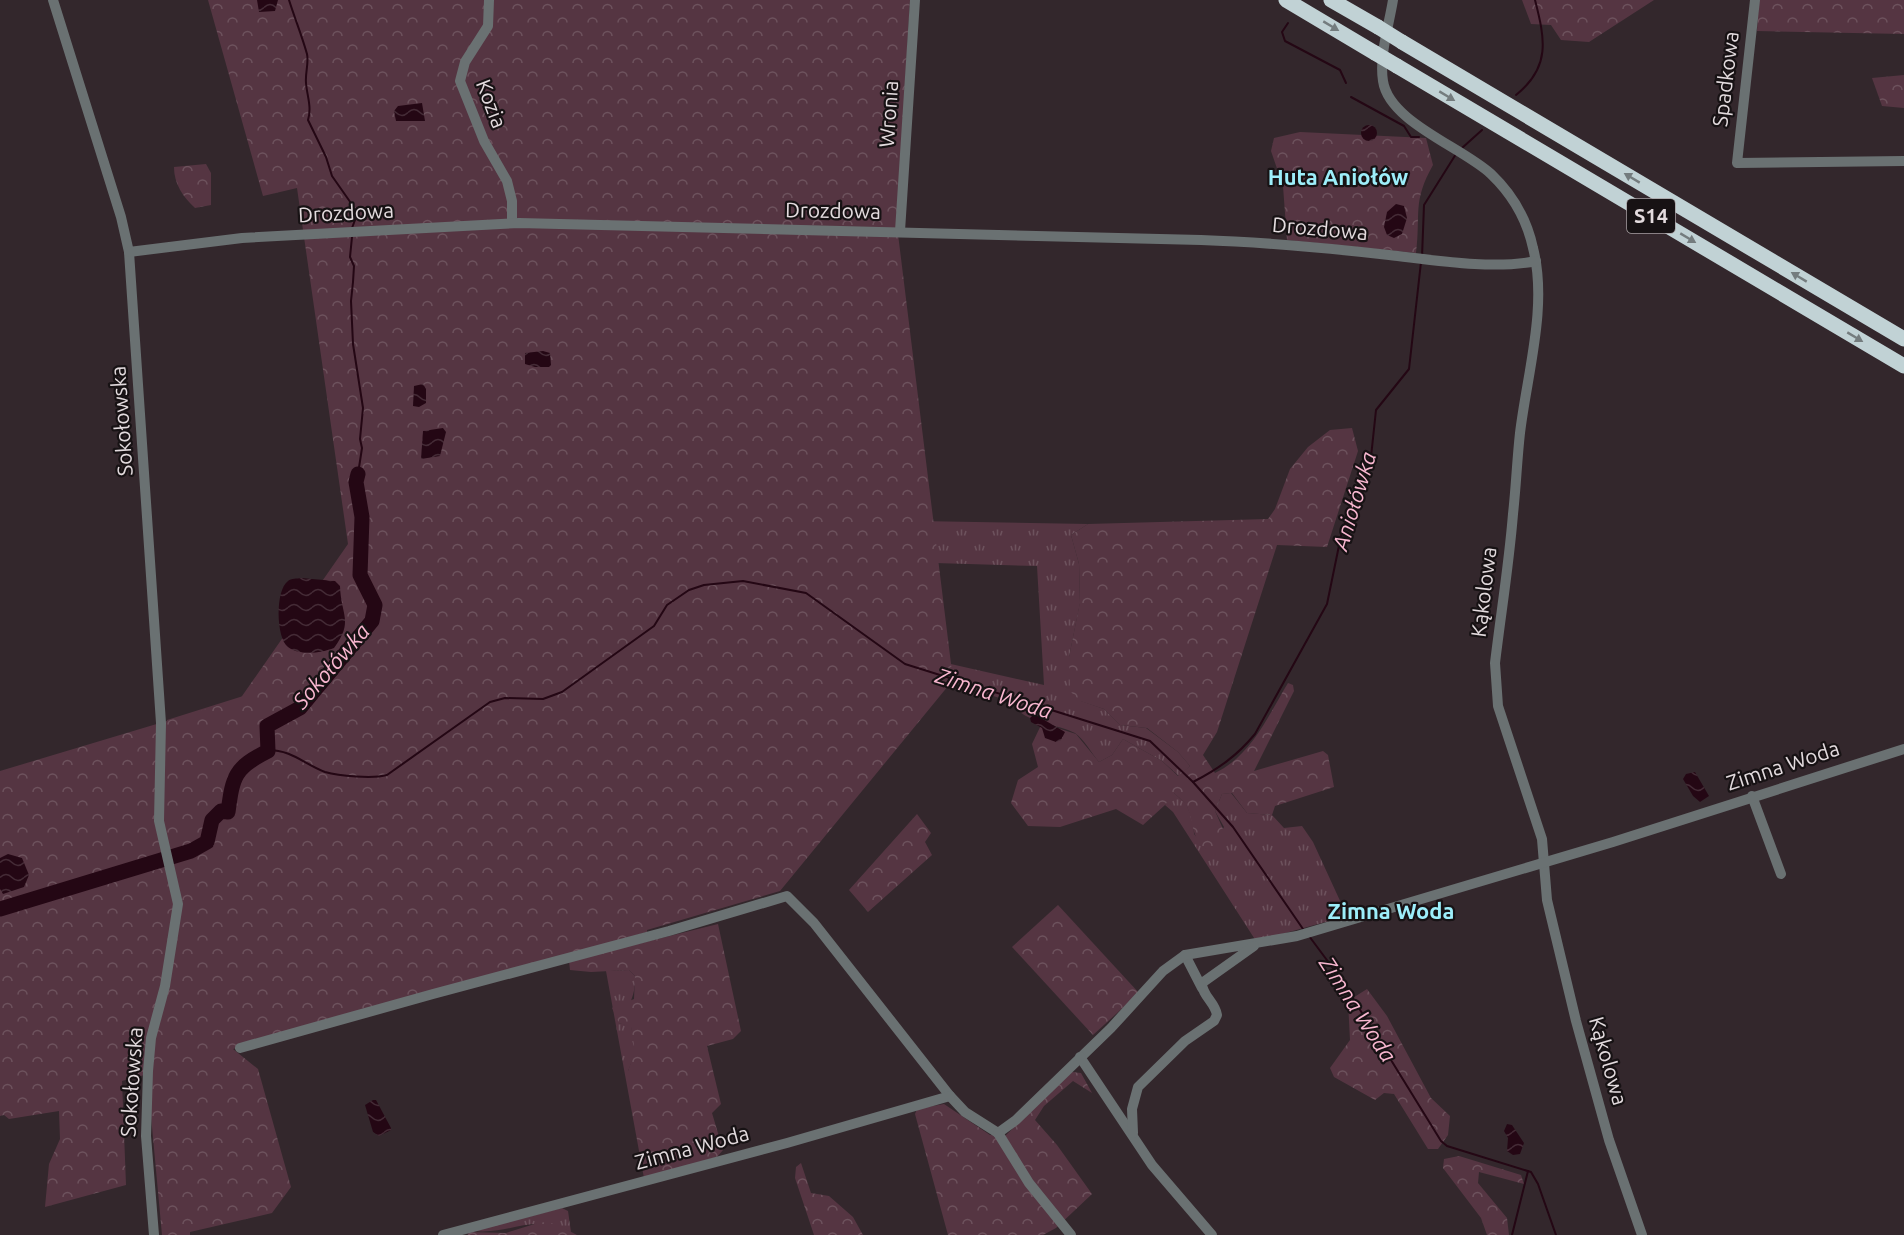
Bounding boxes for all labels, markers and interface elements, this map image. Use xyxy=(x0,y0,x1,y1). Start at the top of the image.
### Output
one-way arrow xyxy=(1323,21,1339,32)
street label: Spadkowa xyxy=(1707,30,1743,128)
street label: Kozia xyxy=(472,76,512,131)
street label: Wronia xyxy=(874,80,902,148)
one-way arrow xyxy=(1439,91,1456,101)
district label: Huta Aniołów xyxy=(1268,164,1408,189)
one-way arrow xyxy=(1623,173,1640,183)
street label: Drozdowa xyxy=(785,197,881,223)
street label: Drozdowa xyxy=(297,198,394,226)
road number: S14 xyxy=(1627,199,1675,233)
street label: Drozdowa xyxy=(1271,212,1369,244)
one-way arrow xyxy=(1680,233,1697,243)
one-way arrow xyxy=(1791,273,1808,283)
one-way arrow xyxy=(1847,332,1863,343)
street label: Sokołowska xyxy=(105,365,137,477)
water label: Aniołówka xyxy=(1326,448,1380,554)
street label: Kąkolowa xyxy=(1466,545,1500,638)
water label: Sokołówka xyxy=(286,618,374,714)
water label: Zimna Woda xyxy=(932,662,1056,723)
street label: Zimna Woda xyxy=(1723,735,1842,795)
district label: Zimna Woda xyxy=(1328,898,1454,923)
water label: Zimna Woda xyxy=(1314,950,1402,1066)
street label: Kąkolowa xyxy=(1585,1014,1633,1108)
street label: Sokołowska xyxy=(115,1026,147,1138)
street label: Zimna Woda xyxy=(632,1120,752,1174)

